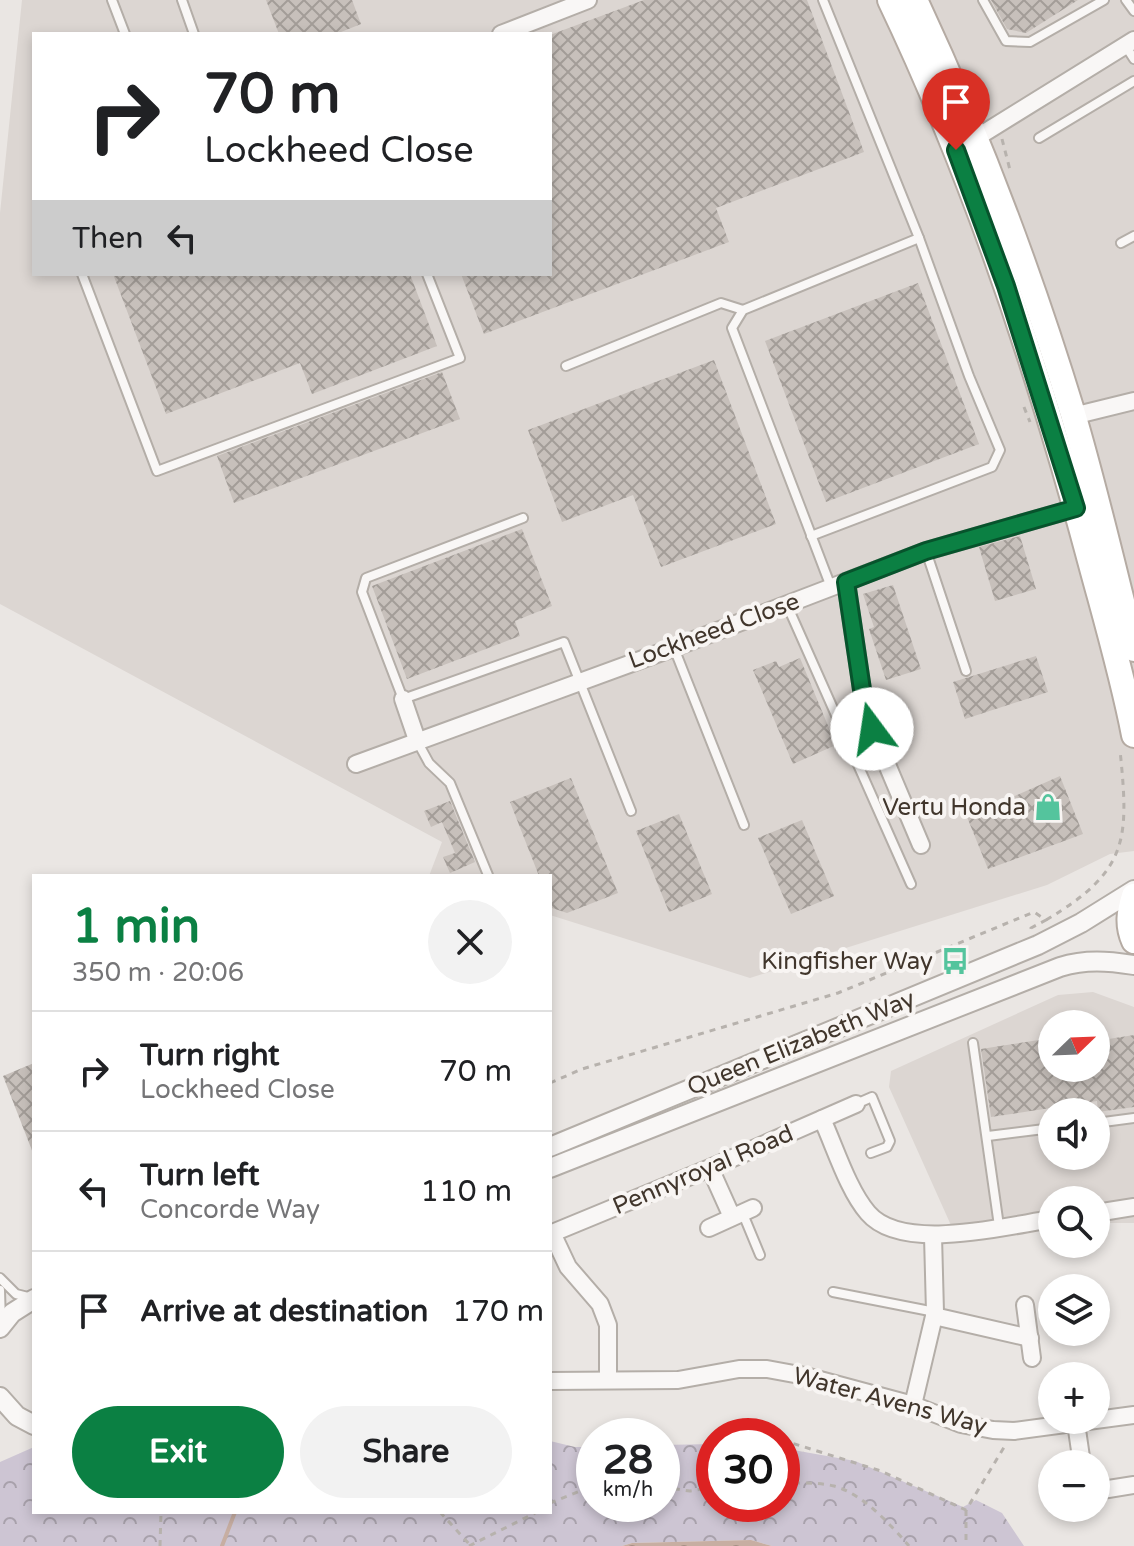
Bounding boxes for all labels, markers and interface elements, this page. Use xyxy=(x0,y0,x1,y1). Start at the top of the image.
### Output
text: 70 m xyxy=(204,61,340,128)
icon: right xyxy=(72,64,176,168)
pin xyxy=(922,68,990,150)
icon: arrive xyxy=(934,80,978,124)
text: Lockheed Close xyxy=(204,129,474,172)
icon: left xyxy=(160,216,204,260)
text: Then xyxy=(72,220,144,257)
street label: Lockheed Close xyxy=(625,587,803,675)
position arrow xyxy=(830,687,914,771)
shop icon: Vertu Honda xyxy=(1033,792,1063,822)
place label: Vertu Honda xyxy=(882,793,1026,822)
text: 1 min xyxy=(72,898,200,956)
button: close xyxy=(428,900,512,984)
bus stop icon: Kingfisher Way xyxy=(940,946,970,976)
place label: Kingfisher Way xyxy=(761,947,933,976)
text: 350 m · 20:06 xyxy=(72,957,244,988)
street label: Queen Elizabeth Way xyxy=(683,984,919,1102)
north arrow xyxy=(1038,1010,1110,1082)
map controls xyxy=(1038,1010,1110,1522)
text: Turn right xyxy=(140,1037,280,1074)
icon: right xyxy=(72,1049,116,1093)
text: 70 m xyxy=(439,1053,512,1090)
text: Lockheed Close xyxy=(140,1074,335,1105)
button: sound xyxy=(1038,1098,1110,1170)
street label: Pennyroyal Road xyxy=(608,1119,798,1221)
text: Turn left xyxy=(140,1157,259,1194)
icon: left xyxy=(72,1169,116,1213)
text: 110 m xyxy=(420,1173,512,1210)
button: search xyxy=(1038,1186,1110,1258)
text: Concorde Way xyxy=(140,1194,320,1225)
button: layers xyxy=(1038,1274,1110,1346)
icon: arrive xyxy=(72,1289,116,1333)
text: Arrive at destination xyxy=(140,1293,428,1330)
text: 170 m xyxy=(452,1293,544,1330)
street label: Water Avens Way xyxy=(790,1361,990,1441)
button: + xyxy=(1038,1362,1110,1434)
button: Exit xyxy=(72,1406,284,1498)
button: Share xyxy=(300,1406,512,1498)
speed limit sign: 30 xyxy=(696,1418,800,1522)
text: 28 xyxy=(603,1436,653,1484)
button: − xyxy=(1038,1450,1110,1522)
text: km/h xyxy=(603,1478,653,1502)

